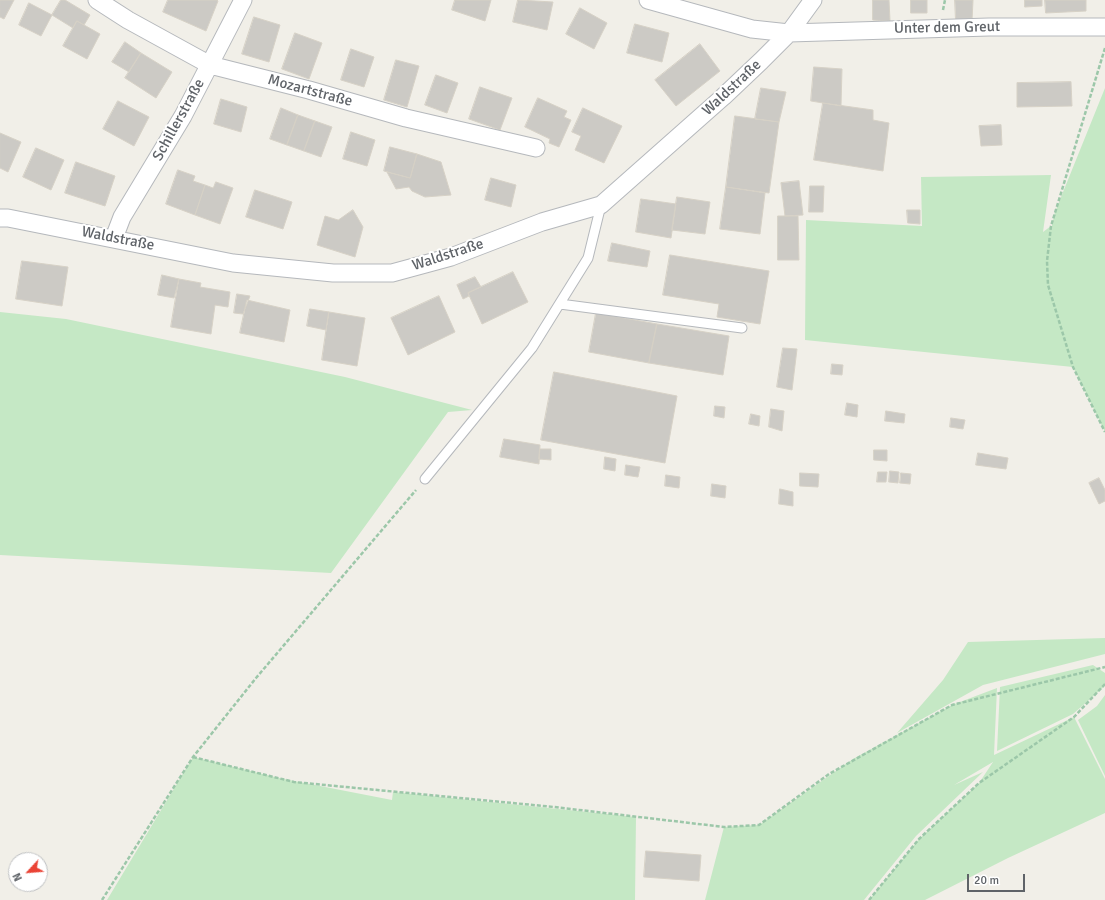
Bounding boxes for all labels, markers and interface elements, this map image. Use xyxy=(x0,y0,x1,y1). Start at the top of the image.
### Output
street label: Unter dem Greut xyxy=(894,18,1000,38)
street label: Waldstraße xyxy=(699,56,765,120)
street label: Mozartstraße xyxy=(266,71,354,111)
street label: Schillerstraße xyxy=(149,76,209,164)
street label: Waldstraße xyxy=(80,223,156,255)
street label: Waldstraße xyxy=(410,235,486,275)
north arrow xyxy=(8,852,48,892)
scale bar xyxy=(969,866,1027,892)
text: N xyxy=(10,871,25,883)
text: 20 m xyxy=(974,873,999,888)

